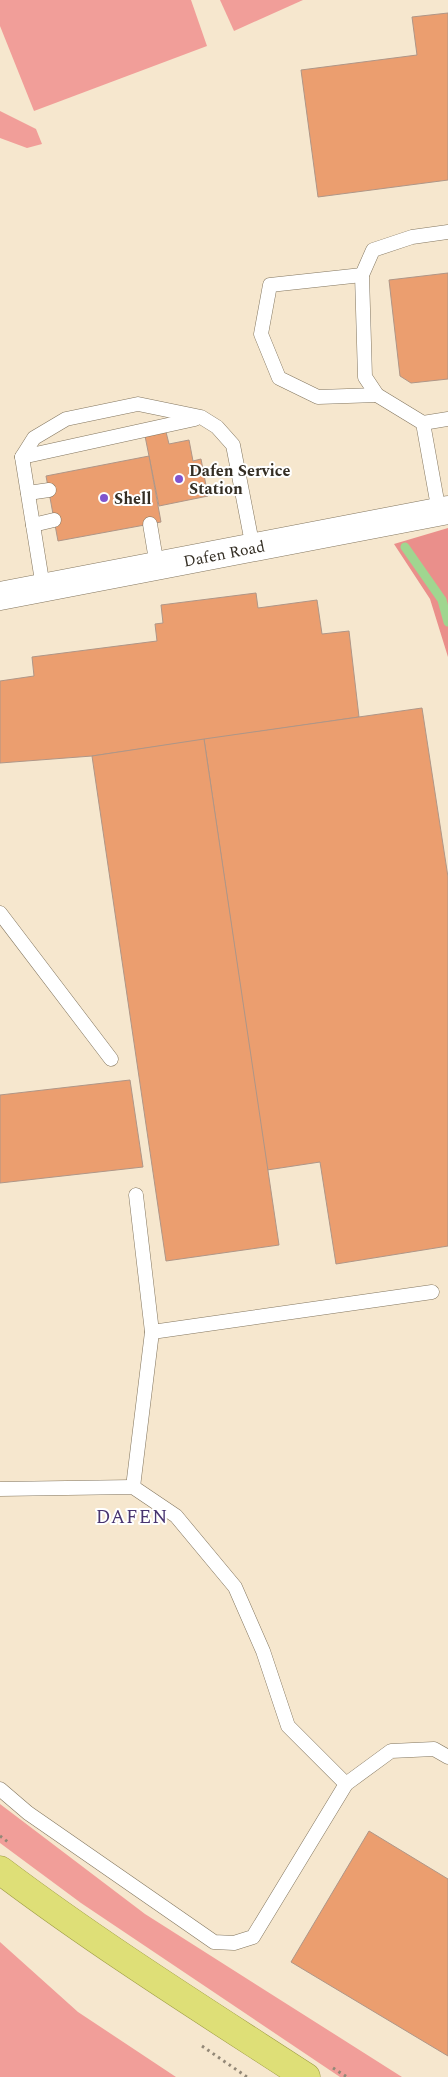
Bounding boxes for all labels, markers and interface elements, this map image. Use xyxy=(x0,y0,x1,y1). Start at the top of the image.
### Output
place label: Dafen Service Station xyxy=(189,459,290,501)
marker: Dafen Service Station xyxy=(173,473,185,485)
place label: Shell xyxy=(114,487,151,511)
marker: Shell xyxy=(98,492,110,504)
street label: Dafen Road xyxy=(181,534,267,574)
district label: DAFEN xyxy=(96,1503,168,1532)

